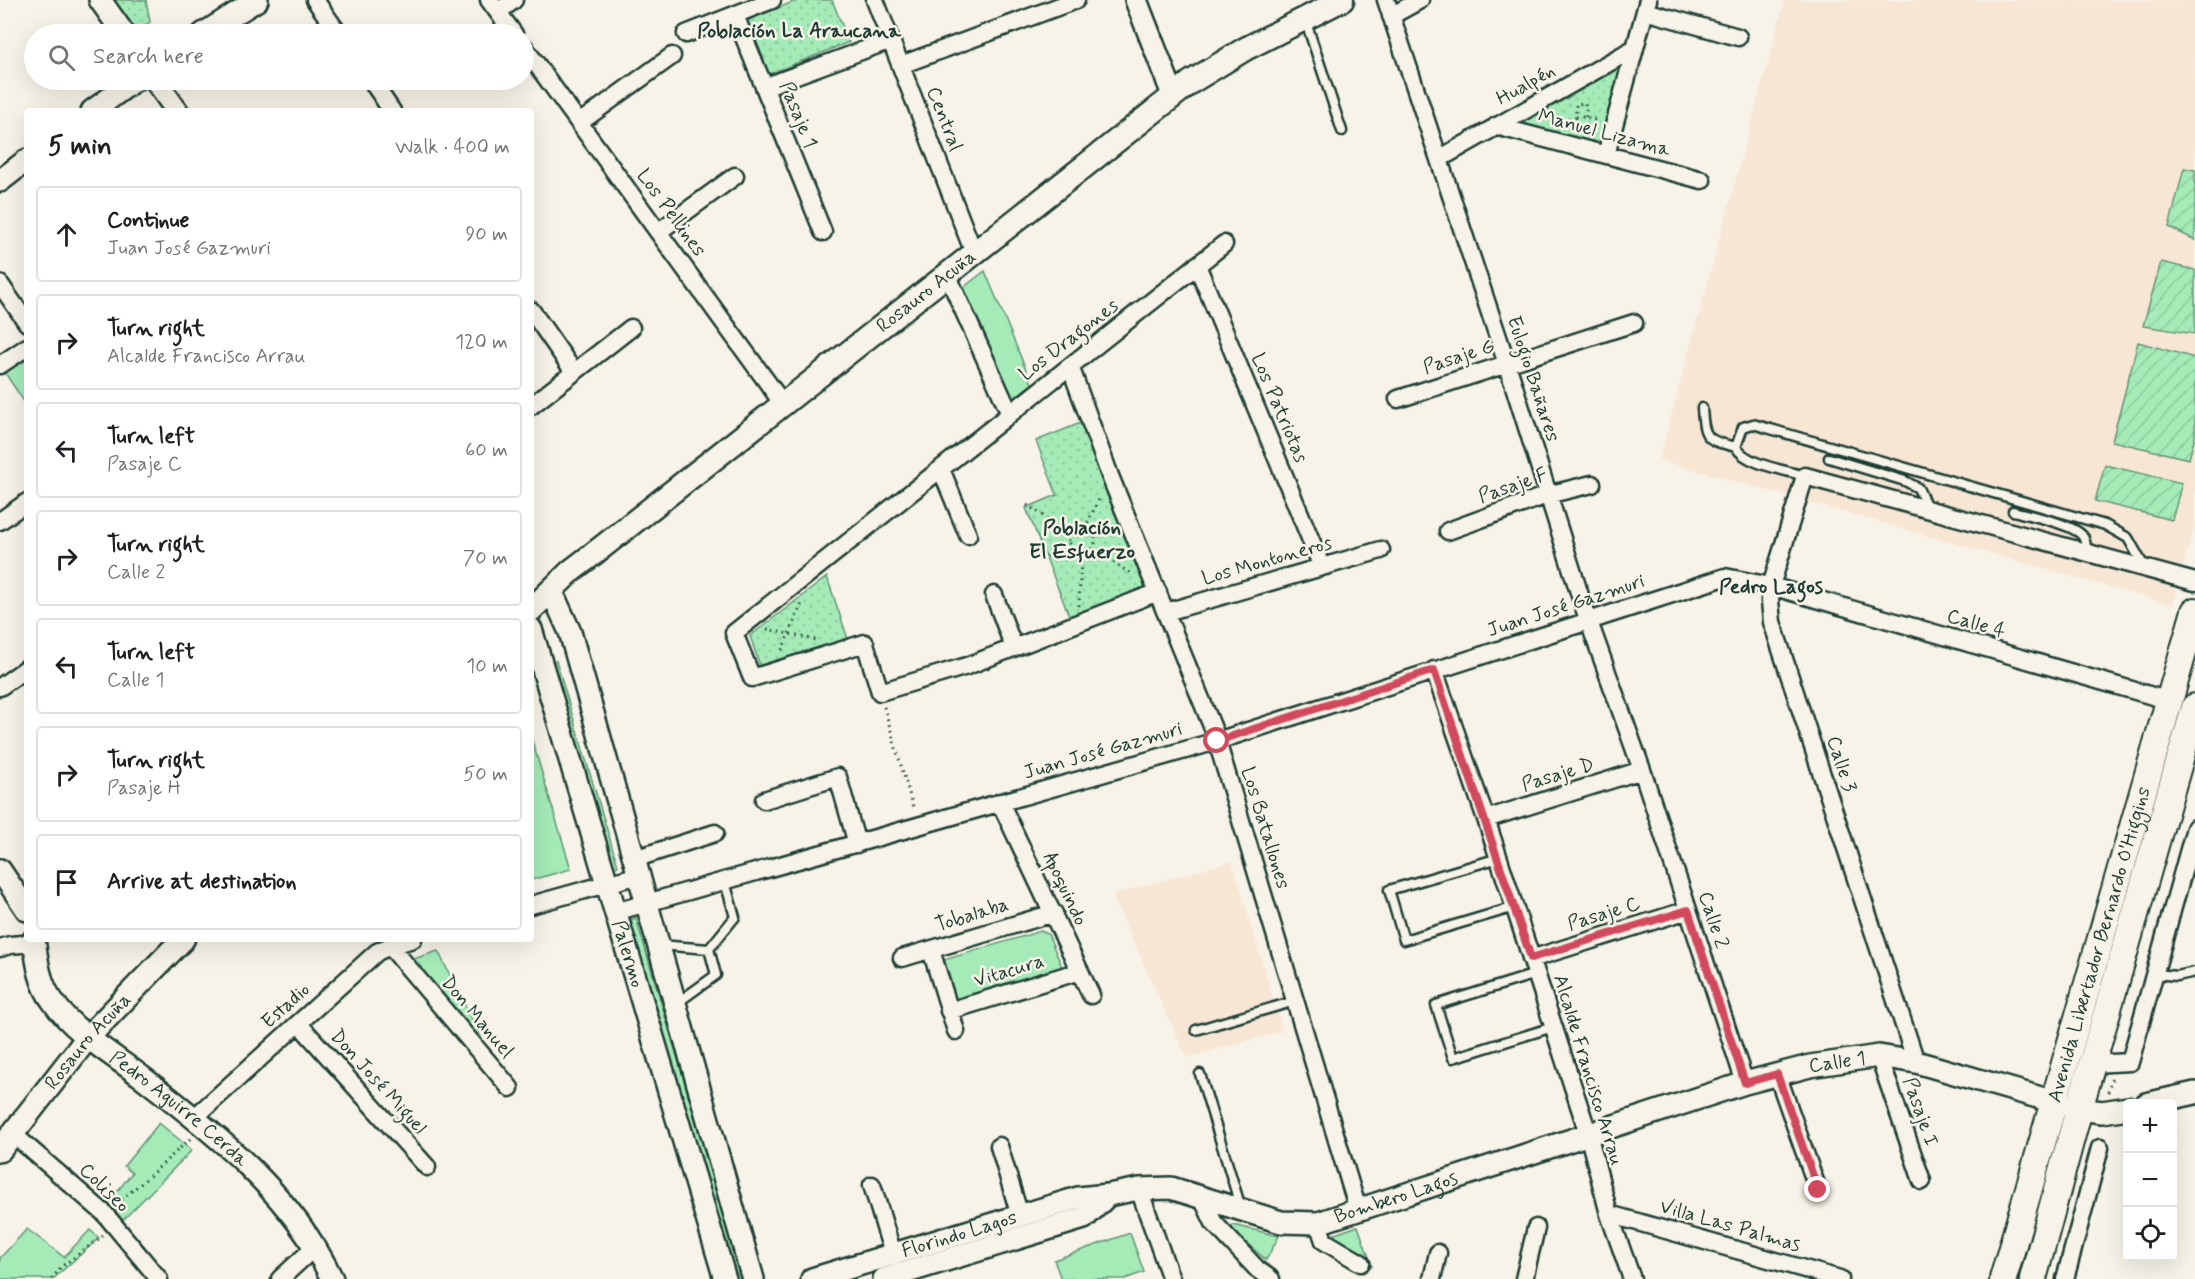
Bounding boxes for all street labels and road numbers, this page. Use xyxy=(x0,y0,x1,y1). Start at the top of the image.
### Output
street label: Hualpén xyxy=(1492,58,1560,112)
street label: Pasaje 1 xyxy=(772,78,824,152)
street label: Central xyxy=(919,83,969,155)
street label: Manuel Lizama xyxy=(1535,102,1674,164)
street label: Los Pellines xyxy=(630,163,712,263)
street label: Rosauro Acuña xyxy=(871,243,982,339)
street label: Los Dragones xyxy=(1014,292,1126,389)
street label: Eulogio Bañares xyxy=(1498,313,1566,446)
street label: Pasaje G xyxy=(1420,333,1498,381)
street label: Los Patriotas xyxy=(1244,349,1314,467)
street label: Pasaje F xyxy=(1475,462,1551,510)
street label: Los Montoneros xyxy=(1199,529,1335,592)
street label: Juan José Gazmuri xyxy=(1484,568,1648,644)
street label: Calle 4 xyxy=(1943,603,2009,645)
street label: Juan José Gazmuri xyxy=(1021,715,1185,787)
street label: Calle 3 xyxy=(1819,733,1863,795)
street label: Pasaje D xyxy=(1518,751,1598,799)
street label: Los Batallones xyxy=(1234,764,1296,892)
street label: Avenida Libertador Bernardo O'Higgins xyxy=(2041,784,2157,1105)
street label: Apoquindo xyxy=(1035,848,1094,931)
street label: Calle 2 xyxy=(1691,888,1735,952)
street label: Pasaje C xyxy=(1564,890,1644,938)
street label: Tobalaba xyxy=(932,891,1012,939)
street label: Palermo xyxy=(605,917,651,991)
street label: Vitacura xyxy=(970,947,1048,995)
street label: Don Manuel xyxy=(434,970,520,1064)
street label: Alcalde Francisco Arrau xyxy=(1546,971,1630,1169)
street label: Estadio xyxy=(256,977,316,1035)
street label: Rosauro Acuña xyxy=(38,987,137,1095)
street label: Don José Miguel xyxy=(322,1024,433,1142)
street label: Pedro Aguirre Cerda xyxy=(104,1044,255,1173)
street label: Calle 1 xyxy=(1807,1045,1868,1080)
street label: Pasaje I xyxy=(1896,1074,1944,1150)
street label: Coliseo xyxy=(73,1157,135,1219)
street label: Bombero Lagos xyxy=(1331,1165,1461,1230)
street label: Villa Las Palmas xyxy=(1656,1193,1804,1259)
street label: Florindo Lagos xyxy=(898,1204,1020,1264)

